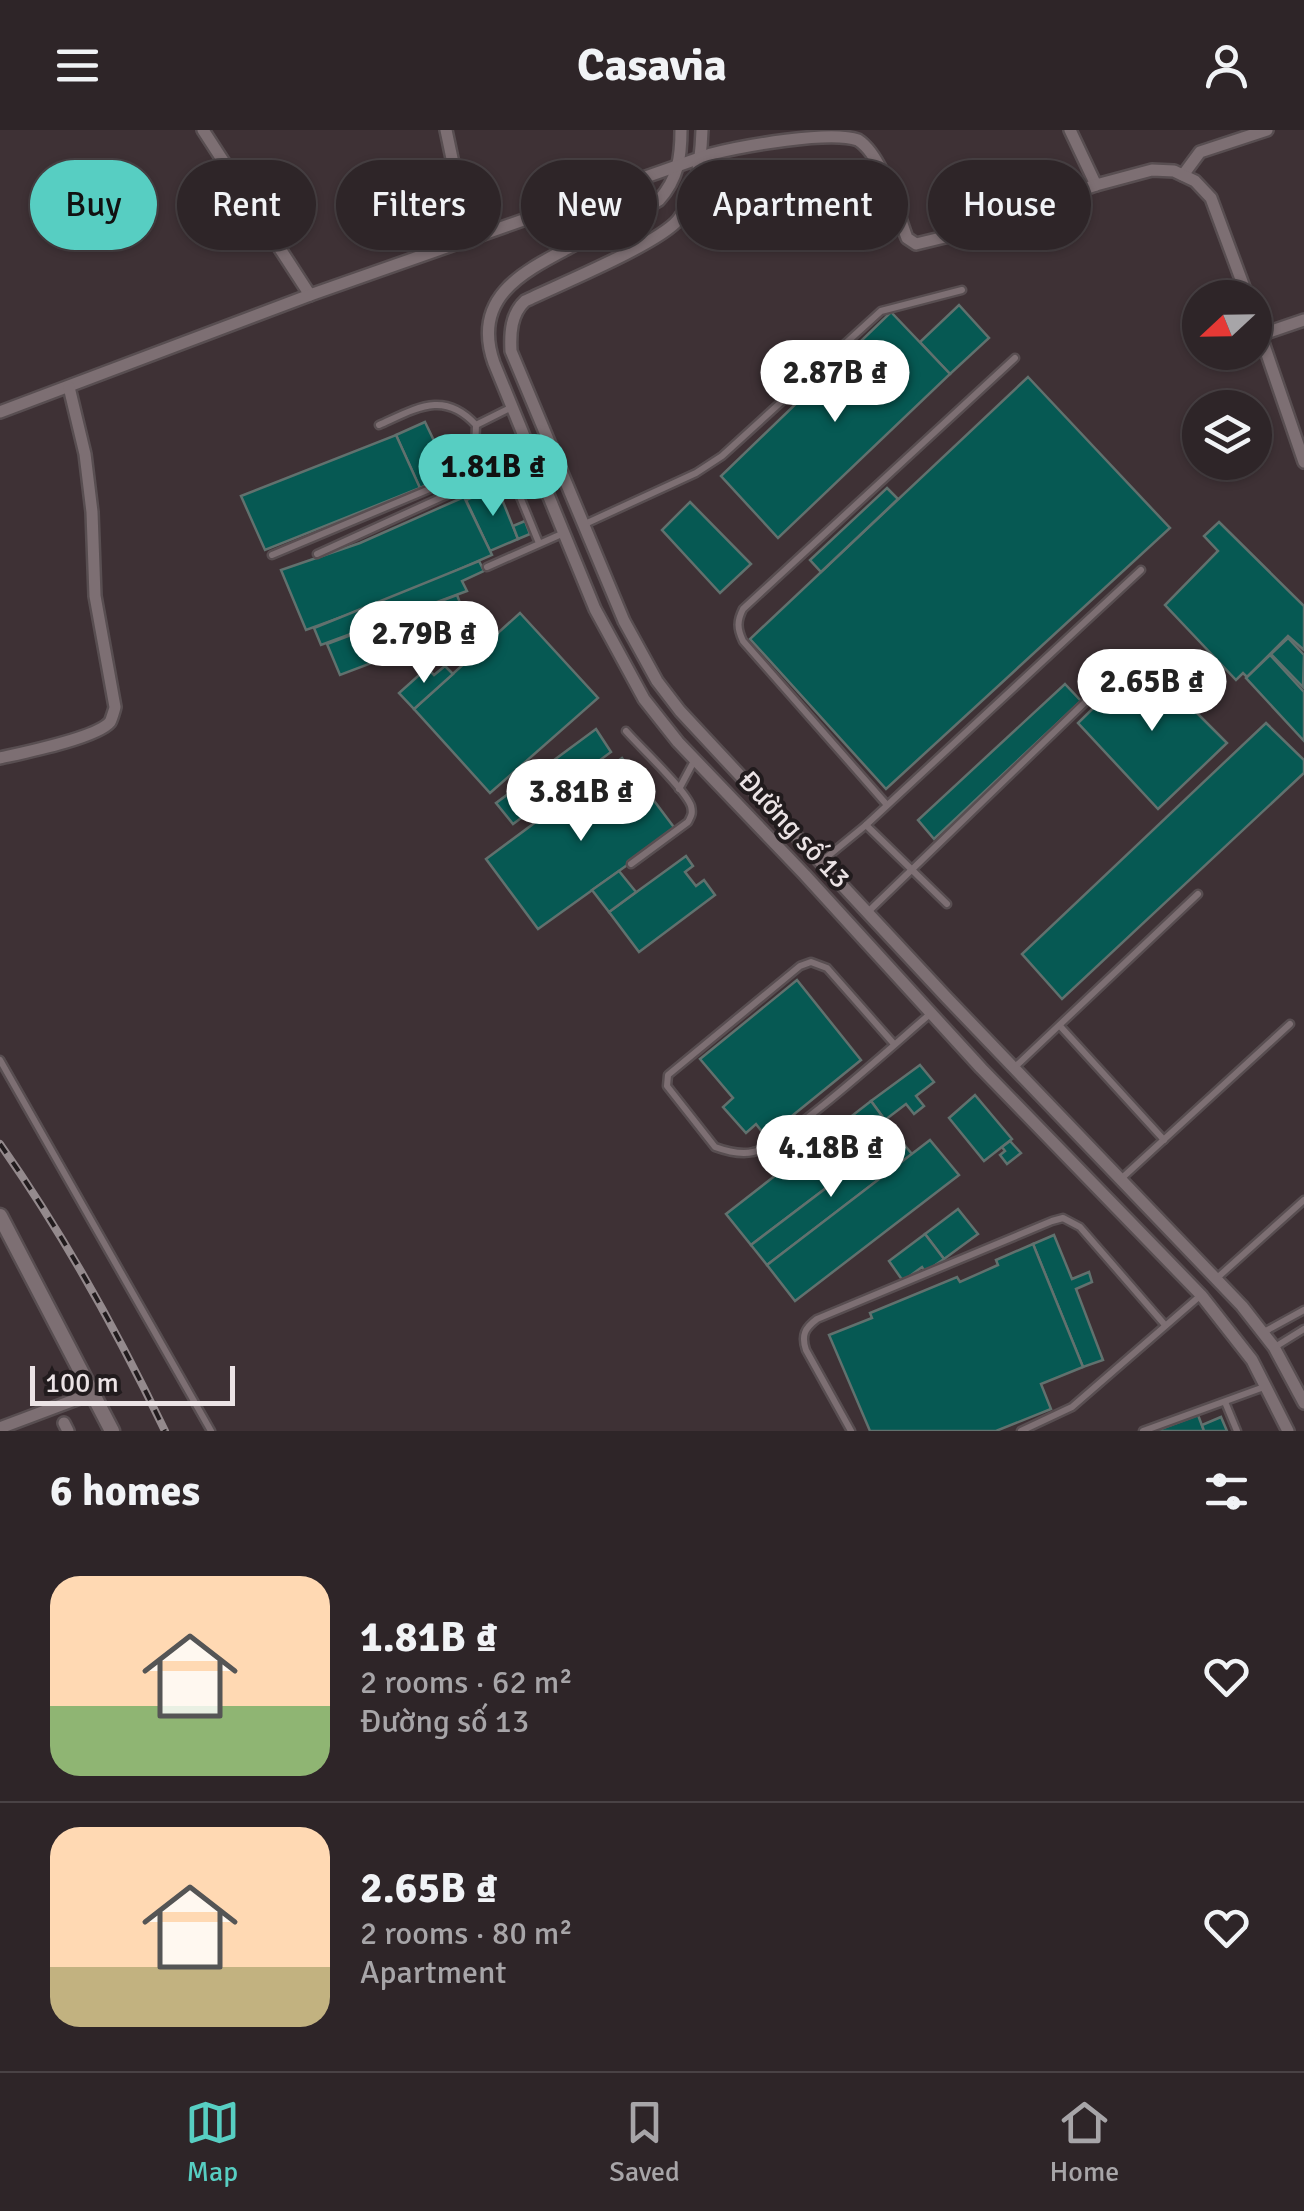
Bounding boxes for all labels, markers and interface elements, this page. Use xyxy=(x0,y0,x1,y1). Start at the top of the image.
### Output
icon: menu xyxy=(50,38,105,93)
text: Casavia xyxy=(577,38,727,93)
icon: person xyxy=(1199,38,1254,93)
chip: Buy xyxy=(30,160,157,250)
chip: Rent xyxy=(177,160,316,250)
chip: Filters xyxy=(336,160,501,250)
chip: New xyxy=(521,160,657,250)
chip: Apartment xyxy=(677,160,908,250)
chip: House xyxy=(928,160,1091,250)
north arrow xyxy=(1182,280,1272,370)
map controls xyxy=(1182,280,1272,480)
pin: 2.87B ₫ xyxy=(743,340,927,425)
text: 2.87B ₫ xyxy=(783,353,888,392)
button: layers xyxy=(1182,390,1272,480)
pin: 1.81B ₫ xyxy=(401,434,585,519)
text: 1.81B ₫ xyxy=(441,447,546,486)
pin: 2.79B ₫ xyxy=(332,601,516,686)
text: 2.79B ₫ xyxy=(372,614,477,653)
pin: 2.65B ₫ xyxy=(1060,649,1244,734)
text: 2.65B ₫ xyxy=(1100,662,1205,701)
pin: 3.81B ₫ xyxy=(489,759,673,844)
street label: Đường số 13 xyxy=(731,764,857,895)
text: 3.81B ₫ xyxy=(529,772,634,811)
pin: 4.18B ₫ xyxy=(739,1115,923,1200)
text: 4.18B ₫ xyxy=(779,1128,884,1167)
scale bar xyxy=(30,1361,235,1406)
text: 100 m xyxy=(45,1366,119,1400)
icon: filters xyxy=(1199,1464,1254,1519)
text: 6 homes xyxy=(50,1466,200,1517)
text: 1.81B ₫ xyxy=(360,1612,498,1663)
icon: home xyxy=(130,1616,250,1736)
icon: heart xyxy=(1199,1649,1254,1704)
text: 2 rooms · 62 m² xyxy=(360,1663,573,1702)
text: Đường số 13 xyxy=(360,1702,529,1741)
text: 2.65B ₫ xyxy=(360,1863,498,1914)
icon: home xyxy=(130,1867,250,1987)
icon: heart xyxy=(1199,1900,1254,1955)
text: 2 rooms · 80 m² xyxy=(360,1914,573,1953)
text: Apartment xyxy=(360,1953,507,1992)
tab: Map xyxy=(185,2095,240,2189)
tab: Saved xyxy=(609,2095,680,2189)
tab: Home xyxy=(1049,2095,1119,2189)

